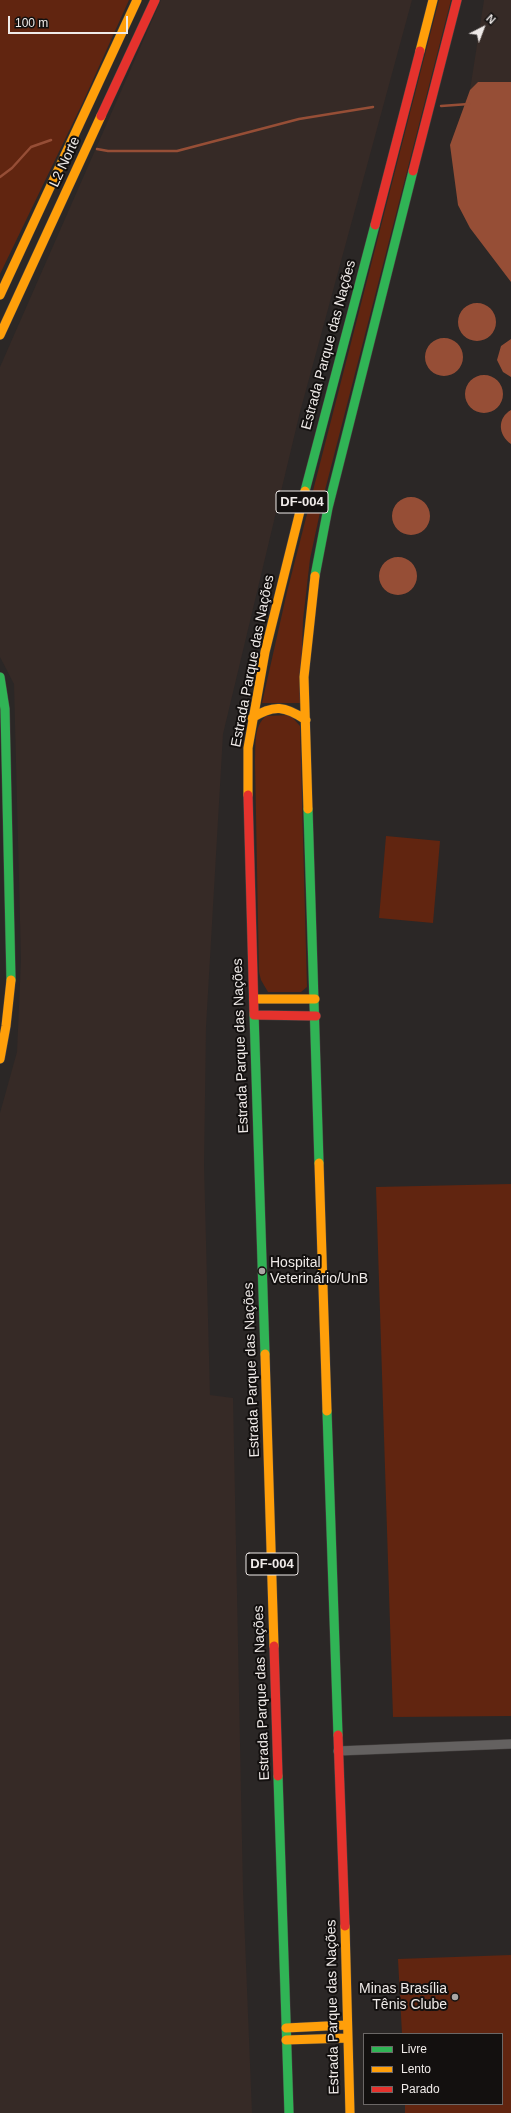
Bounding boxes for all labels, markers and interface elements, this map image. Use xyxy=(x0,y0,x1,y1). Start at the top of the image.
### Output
scale bar xyxy=(10,8,130,34)
north arrow xyxy=(463,8,503,48)
text: N xyxy=(484,12,498,26)
text: 100 m xyxy=(15,16,48,30)
street label: L2 Norte xyxy=(46,134,84,190)
street label: Estrada Parque das Nações xyxy=(298,258,360,432)
road number: DF-004 xyxy=(276,491,328,513)
street label: Estrada Parque das Nações xyxy=(228,573,278,749)
street label: Estrada Parque das Nações xyxy=(230,958,252,1134)
place label: Hospital Veterinário/UnB xyxy=(270,1255,368,1288)
marker: Hospital Veterinário/UnB xyxy=(257,1266,267,1276)
street label: Estrada Parque das Nações xyxy=(241,1282,263,1458)
road number: DF-004 xyxy=(246,1553,298,1575)
street label: Estrada Parque das Nações xyxy=(251,1605,273,1781)
street label: Estrada Parque das Nações xyxy=(323,1919,343,2095)
place label: Minas Brasília Tênis Clube xyxy=(359,1981,447,2014)
marker: Minas Brasília Tênis Clube xyxy=(450,1992,460,2002)
legend xyxy=(363,2033,503,2105)
text: Livre xyxy=(401,2042,427,2056)
text: Lento xyxy=(401,2062,431,2076)
text: Parado xyxy=(401,2082,440,2096)

